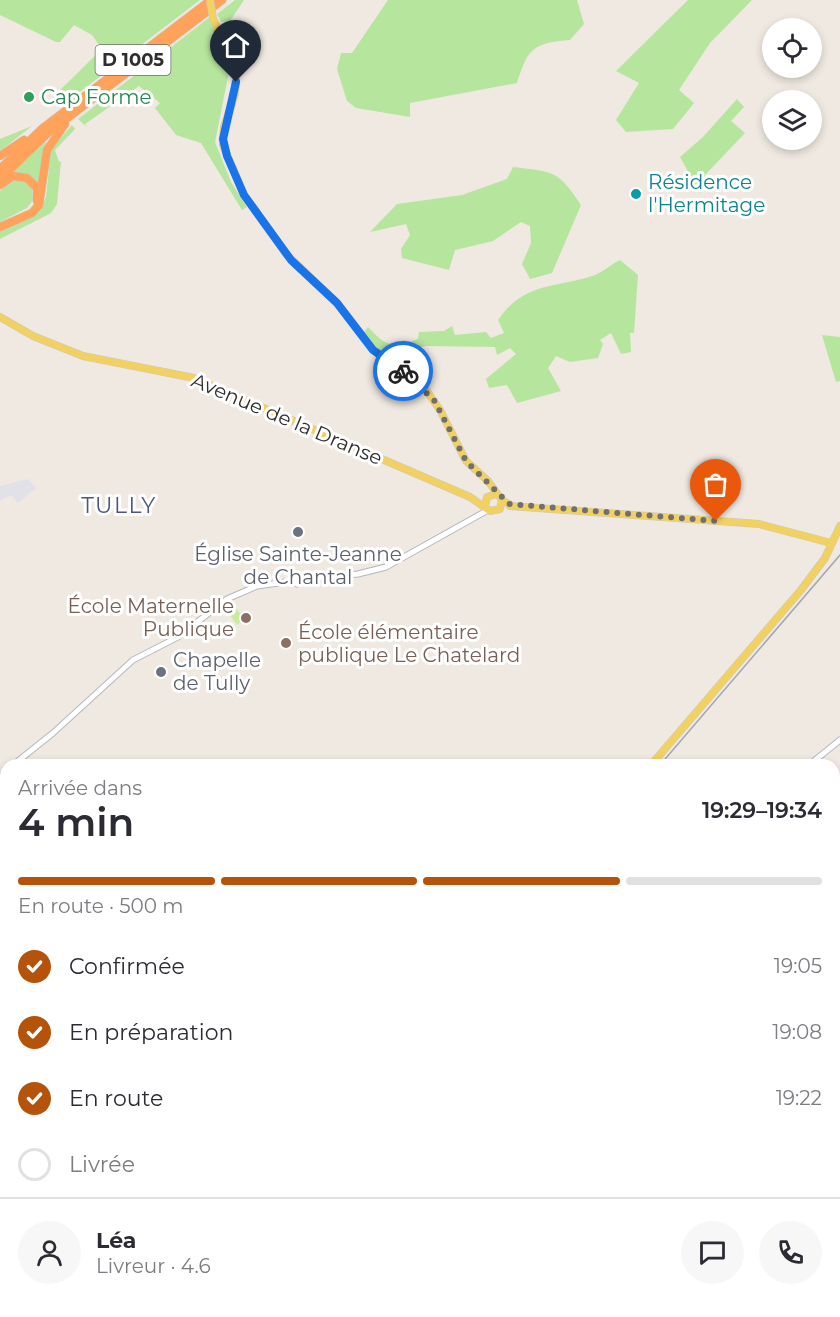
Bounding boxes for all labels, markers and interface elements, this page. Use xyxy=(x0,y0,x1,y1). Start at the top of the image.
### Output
map controls xyxy=(762,18,822,150)
button: locate xyxy=(762,18,822,78)
pin xyxy=(210,20,261,82)
icon: home xyxy=(219,29,252,62)
road number: D 1005 xyxy=(96,45,170,75)
place label: Cap Forme xyxy=(41,85,152,109)
marker: Cap Forme xyxy=(22,90,36,104)
button: layers xyxy=(762,90,822,150)
place label: Résidence l'Hermitage xyxy=(648,170,765,217)
marker: Résidence l'Hermitage xyxy=(629,187,643,201)
courier xyxy=(373,341,433,401)
icon: bike xyxy=(387,355,420,388)
street label: Avenue de la Dranse xyxy=(188,368,386,470)
pin xyxy=(690,459,741,521)
icon: bag xyxy=(699,468,732,501)
district label: TULLY xyxy=(81,492,157,519)
marker: Église Sainte-Jeanne de Chantal xyxy=(291,525,305,539)
place label: Église Sainte-Jeanne de Chantal xyxy=(194,542,402,589)
place label: École Maternelle Publique xyxy=(67,594,234,641)
marker: École Maternelle Publique xyxy=(239,611,253,625)
place label: École élémentaire publique Le Chatelard xyxy=(298,620,520,667)
marker: École élémentaire publique Le Chatelard xyxy=(279,636,293,650)
place label: Chapelle de Tully xyxy=(173,648,261,695)
marker: Chapelle de Tully xyxy=(154,665,168,679)
text: Arrivée dans xyxy=(18,776,142,800)
text: 19:29–19:34 xyxy=(702,797,822,824)
text: 4 min xyxy=(18,798,134,846)
text: En route · 500 m xyxy=(18,894,184,918)
icon: check xyxy=(18,950,51,983)
text: Confirmée xyxy=(69,953,185,980)
text: 19:05 xyxy=(774,954,822,978)
icon: check xyxy=(18,1016,51,1049)
text: En préparation xyxy=(69,1019,233,1046)
text: 19:08 xyxy=(772,1020,822,1044)
icon: check xyxy=(18,1082,51,1115)
text: En route xyxy=(69,1085,163,1112)
text: 19:22 xyxy=(776,1086,822,1110)
text: Livrée xyxy=(69,1151,135,1178)
button: person xyxy=(18,1221,81,1284)
button: chat xyxy=(681,1221,744,1284)
button: phone xyxy=(759,1221,822,1284)
text: Léa xyxy=(96,1227,136,1254)
text: Livreur · 4.6 xyxy=(96,1254,211,1278)

